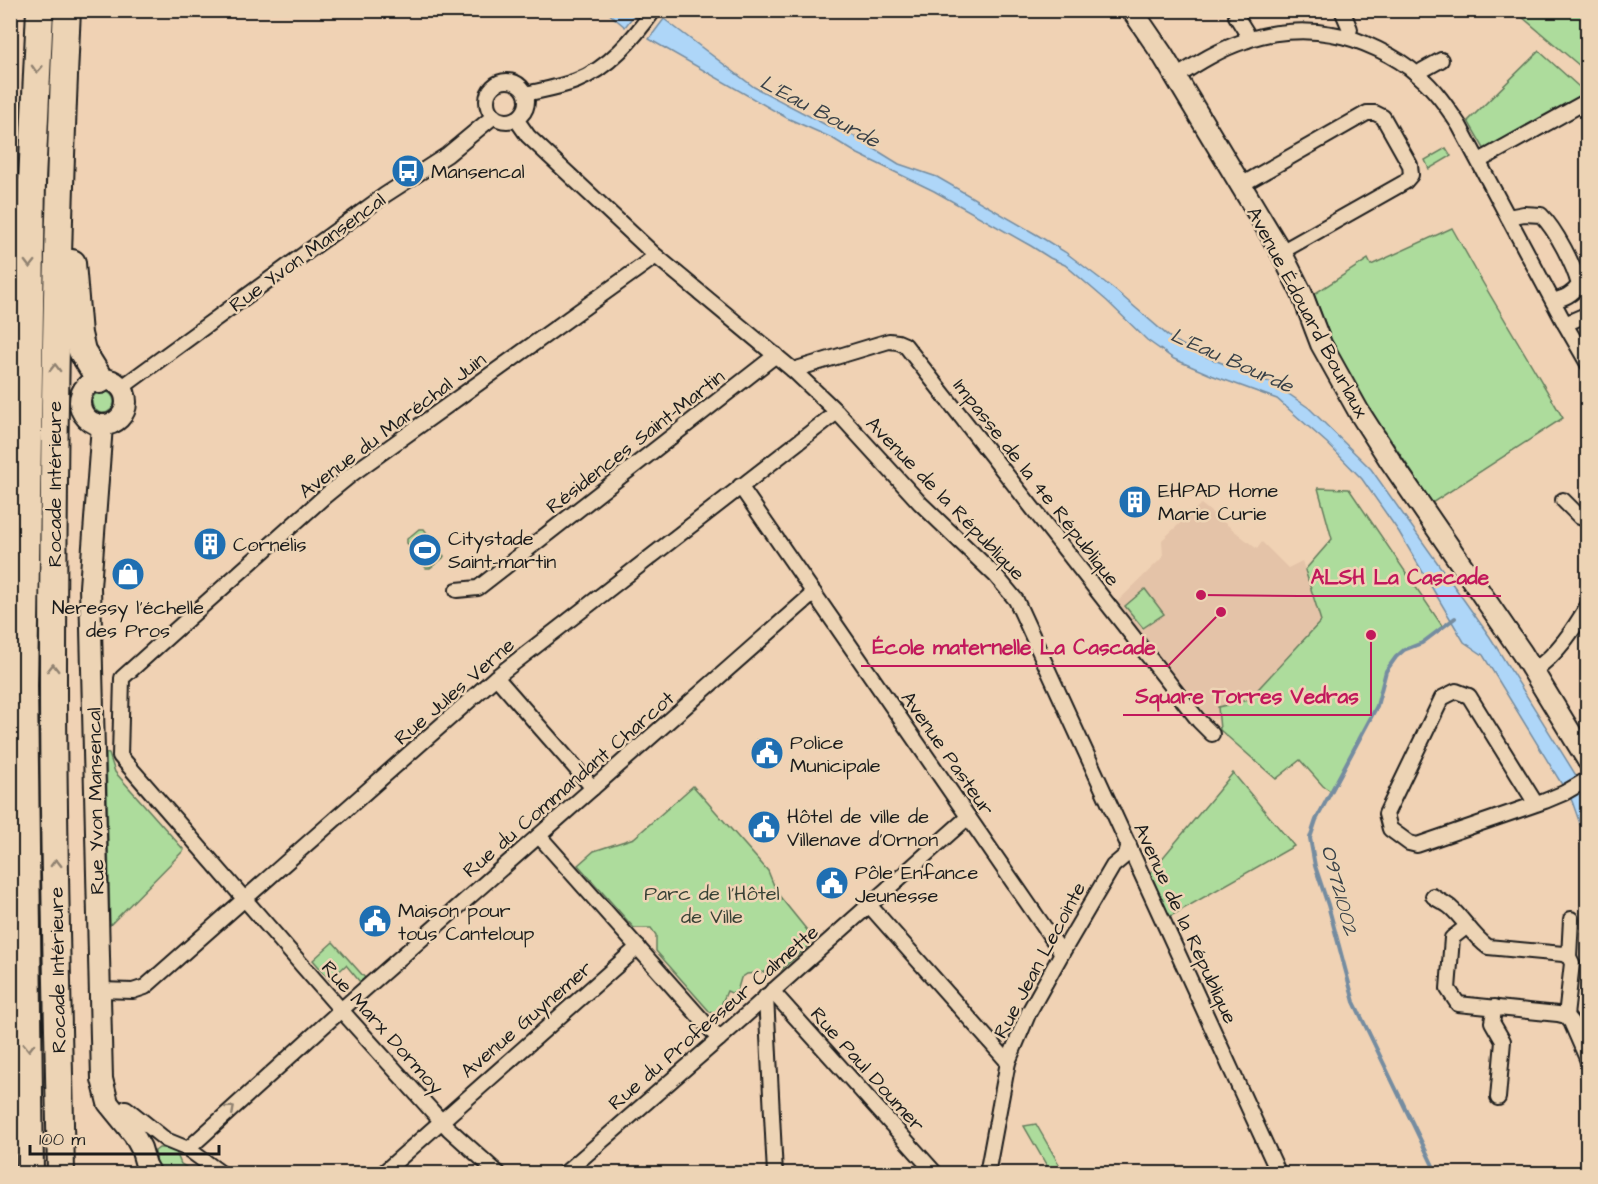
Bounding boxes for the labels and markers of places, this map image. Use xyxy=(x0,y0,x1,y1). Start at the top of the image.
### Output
bus stop icon: Mansencal xyxy=(390,153,426,189)
place label: Mansencal xyxy=(431,158,525,186)
place label: EHPAD Home Marie Curie xyxy=(1158,477,1278,528)
building icon: EHPAD Home Marie Curie xyxy=(1117,484,1153,520)
place label: Citystade Saint-martin xyxy=(448,525,556,576)
building icon: Cornelis xyxy=(192,526,228,562)
place label: Cornelis xyxy=(233,531,306,559)
sports icon: Citystade Saint-martin xyxy=(407,532,443,568)
shop icon: Neressy l'échelle des Pros xyxy=(110,556,146,592)
callout: ALSH La Cascade xyxy=(1299,557,1501,596)
place label: Neressy l'échelle des Pros xyxy=(52,594,204,645)
callout: École maternelle La Cascade xyxy=(861,627,1168,666)
callout: Square Torres Vedras xyxy=(1123,676,1371,715)
place label: Police Municipale xyxy=(790,729,881,780)
public building icon: Police Municipale xyxy=(749,735,785,771)
place label: Hôtel de ville de Villenave d'Ornon xyxy=(787,803,938,854)
public building icon: Hôtel de ville de Villenave d'Ornon xyxy=(746,809,782,845)
place label: Pôle Enfance Jeunesse xyxy=(855,859,979,910)
public building icon: Pôle Enfance Jeunesse xyxy=(814,865,850,901)
place label: Maison pour tous Canteloup xyxy=(398,897,534,948)
public building icon: Maison pour tous Canteloup xyxy=(357,903,393,939)

